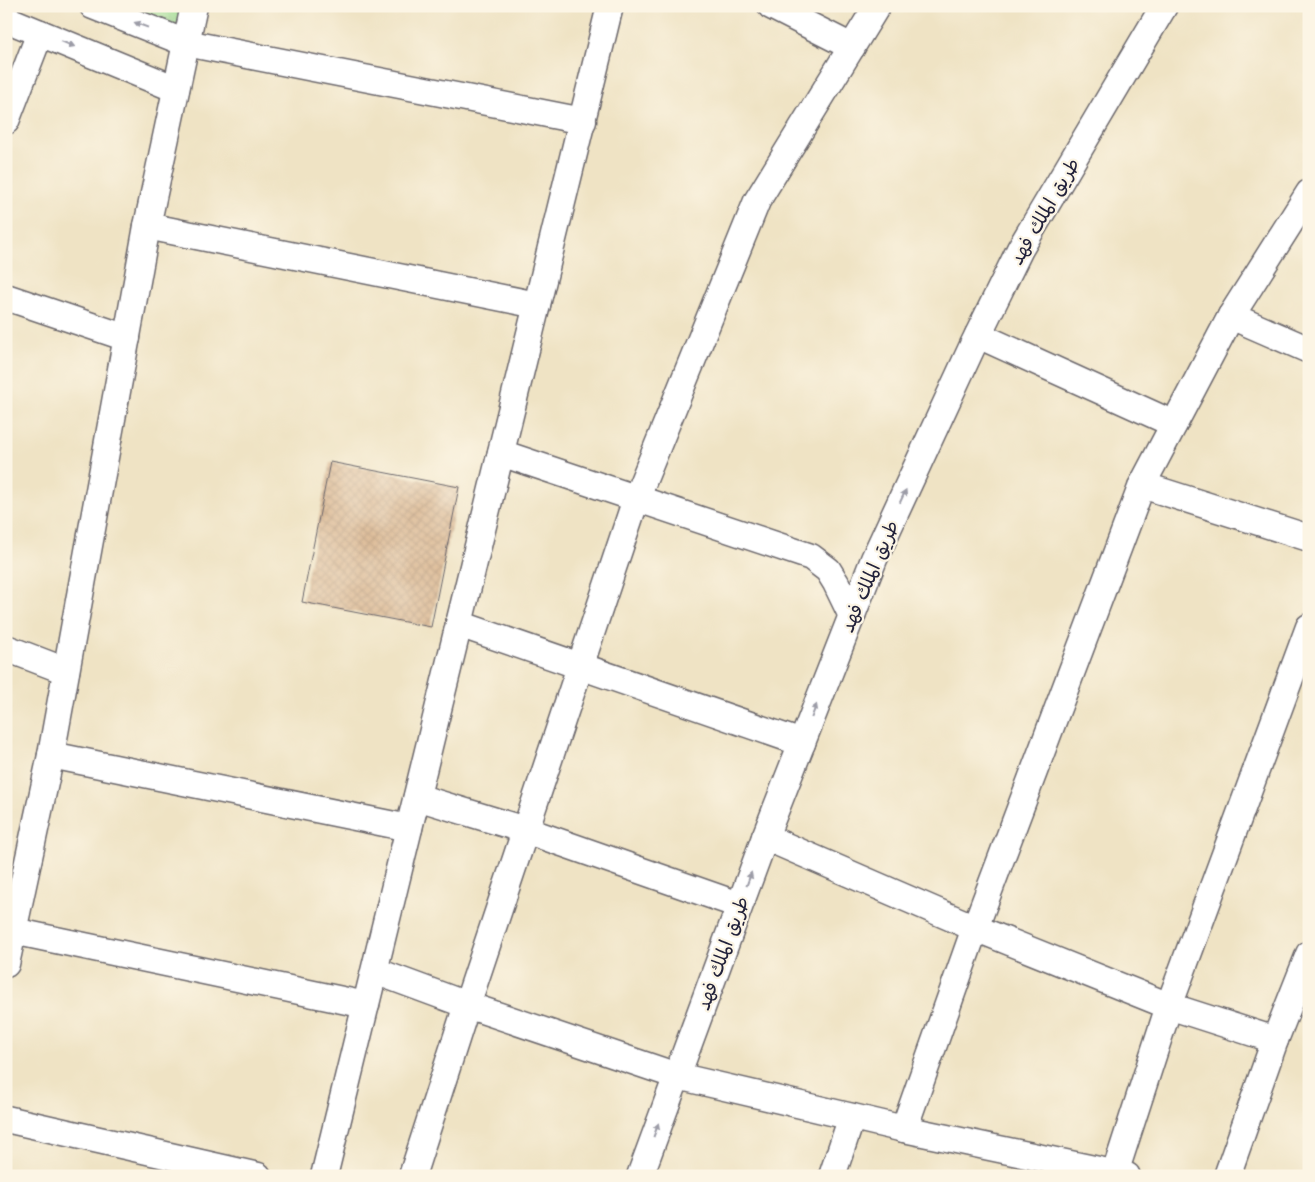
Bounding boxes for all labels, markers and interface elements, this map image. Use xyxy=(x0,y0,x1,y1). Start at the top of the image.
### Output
one-way arrow xyxy=(133,21,148,28)
one-way arrow xyxy=(60,41,75,49)
street label: طريق الملك فهد xyxy=(1004,153,1085,269)
one-way arrow xyxy=(899,489,907,503)
street label: طريق الملك فهد xyxy=(835,516,904,636)
one-way arrow xyxy=(810,703,818,718)
one-way arrow xyxy=(745,871,753,886)
street label: طريق الملك فهد xyxy=(690,893,755,1014)
one-way arrow xyxy=(653,1123,661,1137)

